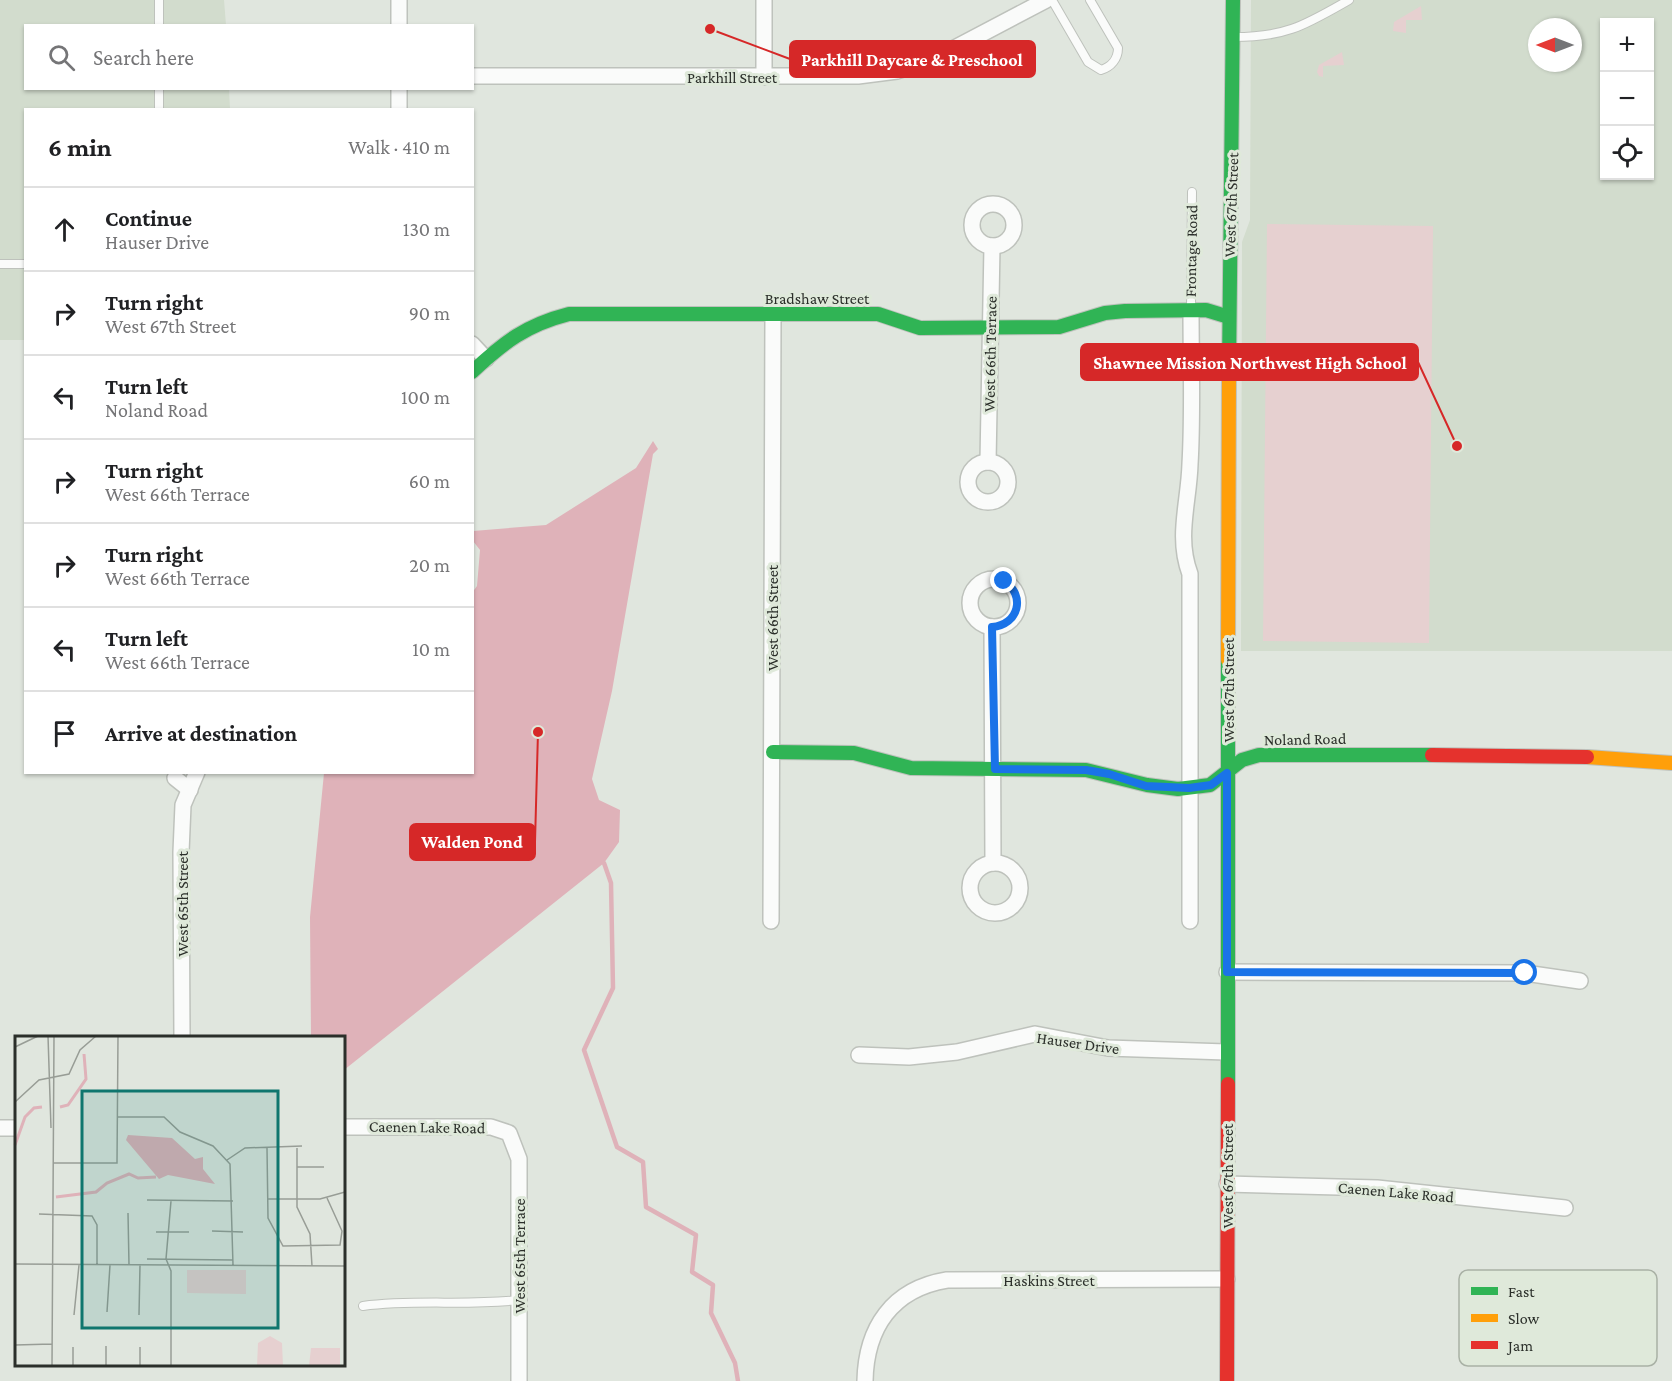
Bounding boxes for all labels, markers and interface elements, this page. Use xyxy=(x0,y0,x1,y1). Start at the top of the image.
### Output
north arrow xyxy=(1528,18,1582,72)
map controls xyxy=(1600,18,1654,180)
button: + xyxy=(1600,18,1654,72)
search box xyxy=(24,24,474,90)
icon: search xyxy=(45,41,78,74)
callout: Parkhill Daycare & Preschool xyxy=(790,41,1035,77)
text: Search here xyxy=(93,45,194,70)
text: Parkhill Daycare & Preschool xyxy=(801,50,1023,70)
street label: Parkhill Street xyxy=(687,69,778,86)
button: − xyxy=(1600,72,1654,126)
button: locate xyxy=(1600,126,1654,180)
text: 6 min xyxy=(48,133,112,162)
text: Walk · 410 m xyxy=(348,136,450,158)
street label: West 67th Street xyxy=(1221,152,1241,258)
street label: Frontage Road xyxy=(1182,204,1201,297)
text: Continue xyxy=(105,206,192,231)
icon: ahead xyxy=(48,213,81,246)
text: 130 m xyxy=(403,218,450,240)
text: Hauser Drive xyxy=(105,231,209,253)
text: Turn right xyxy=(105,290,203,315)
street label: Bradshaw Street xyxy=(765,290,870,307)
street label: West 66th Terrace xyxy=(980,296,1000,412)
icon: right xyxy=(48,297,81,330)
text: 90 m xyxy=(409,302,450,324)
text: West 67th Street xyxy=(105,315,236,337)
callout: Shawnee Mission Northwest High School xyxy=(1081,344,1418,380)
text: Shawnee Mission Northwest High School xyxy=(1093,353,1407,373)
text: Turn left xyxy=(105,374,188,399)
icon: left xyxy=(48,381,81,414)
text: 100 m xyxy=(401,386,450,408)
text: Noland Road xyxy=(105,399,208,421)
text: Turn right xyxy=(105,458,203,483)
icon: right xyxy=(48,465,81,498)
text: 60 m xyxy=(409,470,450,492)
text: West 66th Terrace xyxy=(105,483,250,505)
text: Turn right xyxy=(105,542,203,567)
icon: right xyxy=(48,549,81,582)
text: 20 m xyxy=(409,554,450,576)
street label: West 66th Street xyxy=(764,564,781,671)
text: West 66th Terrace xyxy=(105,567,250,589)
route end xyxy=(990,567,1016,593)
text: Turn left xyxy=(105,626,188,651)
icon: left xyxy=(48,633,81,666)
street label: West 67th Street xyxy=(1220,637,1237,742)
text: 10 m xyxy=(412,638,450,660)
text: West 66th Terrace xyxy=(105,651,250,673)
icon: arrive xyxy=(48,717,81,750)
text: Arrive at destination xyxy=(105,721,297,746)
street label: Noland Road xyxy=(1264,730,1347,748)
callout: Walden Pond xyxy=(410,824,535,860)
text: Walden Pond xyxy=(420,832,523,852)
street label: West 65th Street xyxy=(174,851,191,957)
route start xyxy=(1511,959,1537,985)
street label: Hauser Drive xyxy=(1036,1029,1120,1057)
inset map xyxy=(15,1036,345,1366)
street label: Caenen Lake Road xyxy=(369,1117,486,1137)
street label: West 67th Street xyxy=(1219,1123,1236,1228)
street label: Caenen Lake Road xyxy=(1337,1178,1455,1206)
street label: West 65th Terrace xyxy=(511,1198,528,1314)
legend xyxy=(1459,1270,1657,1366)
street label: Haskins Street xyxy=(1003,1272,1095,1289)
text: Fast xyxy=(1508,1283,1535,1300)
text: Slow xyxy=(1508,1310,1540,1327)
text: Jam xyxy=(1506,1337,1533,1355)

